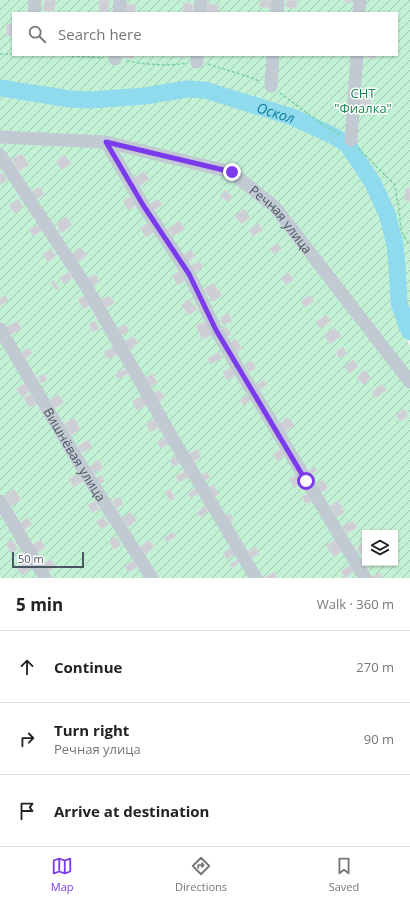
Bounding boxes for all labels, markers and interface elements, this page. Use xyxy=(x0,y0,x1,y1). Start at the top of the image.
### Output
search box xyxy=(12,12,398,56)
icon: search xyxy=(26,23,48,45)
text: Search here xyxy=(58,24,142,44)
park label: СНТ "Фиалка" xyxy=(334,84,392,117)
water label: Оскол xyxy=(255,97,298,127)
route end xyxy=(223,163,241,181)
street label: Речная улица xyxy=(246,181,317,257)
street label: Вишнёвая улица xyxy=(39,404,110,505)
route start xyxy=(297,472,315,490)
map controls xyxy=(362,530,398,566)
button: layers xyxy=(362,530,398,566)
scale bar xyxy=(12,550,84,569)
text: 50 m xyxy=(18,551,44,566)
text: 5 min xyxy=(16,593,63,616)
text: Walk · 360 m xyxy=(317,595,394,613)
icon: ahead xyxy=(16,656,38,678)
text: Continue xyxy=(54,657,122,677)
text: 270 m xyxy=(356,658,394,676)
text: Turn right xyxy=(54,720,129,740)
icon: right xyxy=(16,728,38,750)
text: 90 m xyxy=(364,730,394,748)
text: Речная улица xyxy=(54,740,141,758)
icon: arrive xyxy=(16,800,38,822)
text: Arrive at destination xyxy=(54,801,209,821)
tab: Map xyxy=(51,855,74,894)
tab: Directions xyxy=(175,855,227,894)
tab: Saved xyxy=(329,855,359,894)

